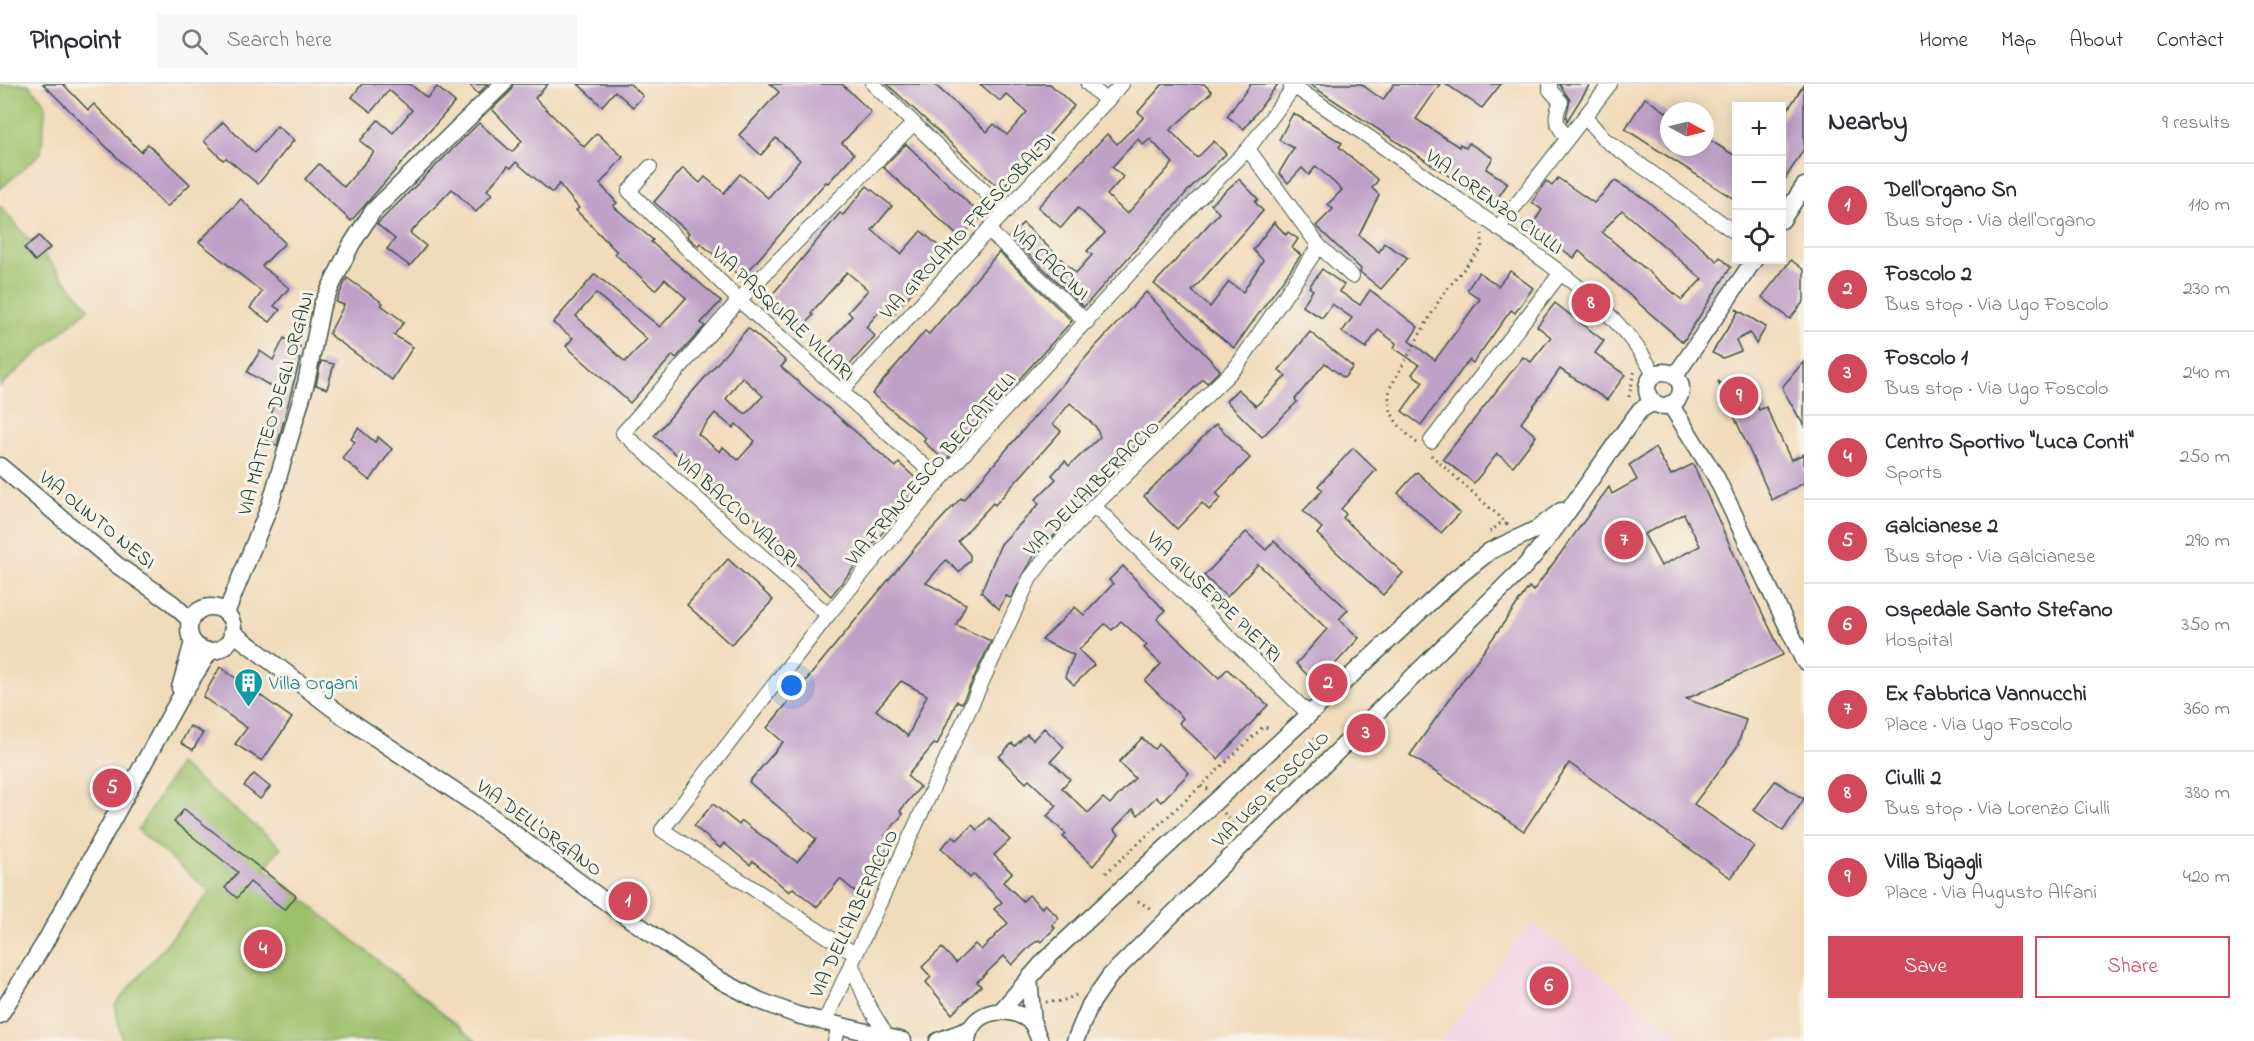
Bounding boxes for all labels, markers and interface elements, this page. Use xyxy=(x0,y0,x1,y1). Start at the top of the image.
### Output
search box xyxy=(157,14,577,68)
text: Pinpoint xyxy=(30,21,121,62)
icon: search xyxy=(178,25,211,58)
text: Search here xyxy=(226,25,332,57)
text: Home xyxy=(1919,26,1968,56)
text: Map xyxy=(2001,26,2036,56)
text: About xyxy=(2069,26,2123,56)
text: Contact xyxy=(2156,26,2224,56)
north arrow xyxy=(1660,102,1714,156)
map controls xyxy=(1732,102,1786,264)
button: + xyxy=(1732,102,1786,156)
text: Nearby xyxy=(1828,104,1907,142)
text: 9 results xyxy=(2162,109,2230,138)
street label: VIA GIROLAMO FRESCOBALDI xyxy=(873,127,1064,328)
street label: VIA LORENZO CIULLI xyxy=(1418,143,1568,263)
button: − xyxy=(1732,156,1786,210)
text: Dell'Organo Sn xyxy=(1885,175,2017,207)
text: 1 xyxy=(1844,191,1851,220)
text: 110 m xyxy=(2188,191,2230,220)
text: Bus stop · Via dell'Organo xyxy=(1885,207,2096,236)
button: locate xyxy=(1732,210,1786,264)
street label: VIA CACCINI xyxy=(1002,219,1095,308)
street label: VIA PASQUALE VILLARI xyxy=(704,240,860,389)
text: Foscolo 2 xyxy=(1885,259,1972,291)
text: 2 xyxy=(1843,275,1852,304)
text: 230 m xyxy=(2183,275,2230,304)
pin: 8 xyxy=(1572,280,1610,326)
street label: VIA MATTEO DEGLI ORGANI xyxy=(231,288,323,520)
text: Bus stop · Via Ugo Foscolo xyxy=(1885,291,2108,320)
text: Foscolo 1 xyxy=(1885,343,1968,375)
text: 3 xyxy=(1843,359,1852,388)
text: 240 m xyxy=(2183,359,2230,388)
street label: VIA FRANCESCO BECCATELLI xyxy=(839,367,1024,574)
pin: 9 xyxy=(1720,374,1758,418)
text: Bus stop · Via Ugo Foscolo xyxy=(1885,375,2108,404)
street label: VIA DELL'ALBERACCIO xyxy=(1017,414,1168,564)
text: Centro Sportivo "Luca Conti" xyxy=(1885,427,2134,459)
text: 4 xyxy=(1843,443,1852,472)
text: 250 m xyxy=(2179,443,2230,472)
street label: VIA BACCIO VALORI xyxy=(667,447,805,576)
text: Sports xyxy=(1885,459,1942,488)
street label: VIA OLINTO NESI xyxy=(31,464,161,577)
text: Galcianese 2 xyxy=(1885,511,1998,543)
pin: 7 xyxy=(1604,518,1644,562)
street label: VIA GIUSEPPE PIETRI xyxy=(1138,525,1288,670)
text: 5 xyxy=(1842,527,1853,556)
text: 290 m xyxy=(2185,527,2230,556)
text: Bus stop · Via Galcianese xyxy=(1885,543,2095,572)
text: Ospedale Santo Stefano xyxy=(1885,595,2113,627)
text: 6 xyxy=(1843,611,1852,640)
text: 350 m xyxy=(2181,611,2230,640)
text: Hospital xyxy=(1885,627,1953,656)
pin: 2 xyxy=(1308,660,1348,706)
building icon: Villa Organi xyxy=(232,666,264,708)
place label: Villa Organi xyxy=(268,670,358,700)
your location xyxy=(777,671,806,700)
text: Ex fabbrica Vannucchi xyxy=(1885,679,2087,711)
text: 7 xyxy=(1843,695,1852,724)
text: 360 m xyxy=(2184,695,2230,724)
pin: 3 xyxy=(1346,710,1386,756)
text: Place · Via Ugo Foscolo xyxy=(1885,711,2073,740)
street label: VIA UGO FOSCOLO xyxy=(1206,725,1337,856)
text: Ciulli 2 xyxy=(1885,763,1941,795)
pin: 5 xyxy=(92,766,132,810)
street label: VIA DELL'ORGANO xyxy=(469,773,608,885)
text: 8 xyxy=(1844,779,1851,808)
text: 380 m xyxy=(2185,779,2230,808)
text: Bus stop · Via Lorenzo Ciulli xyxy=(1885,795,2110,824)
street label: VIA DELL'ALBERACCIO xyxy=(803,825,907,1004)
text: Villa Bigagli xyxy=(1885,847,1982,879)
text: 9 xyxy=(1844,863,1851,892)
text: 420 m xyxy=(2183,863,2230,892)
pin: 1 xyxy=(608,878,648,924)
text: Place · Via Augusto Alfani xyxy=(1885,879,2097,908)
pin: 4 xyxy=(244,926,282,972)
button: Save xyxy=(1828,936,2023,998)
button: Share xyxy=(2035,936,2230,998)
pin: 6 xyxy=(1530,964,1568,1008)

